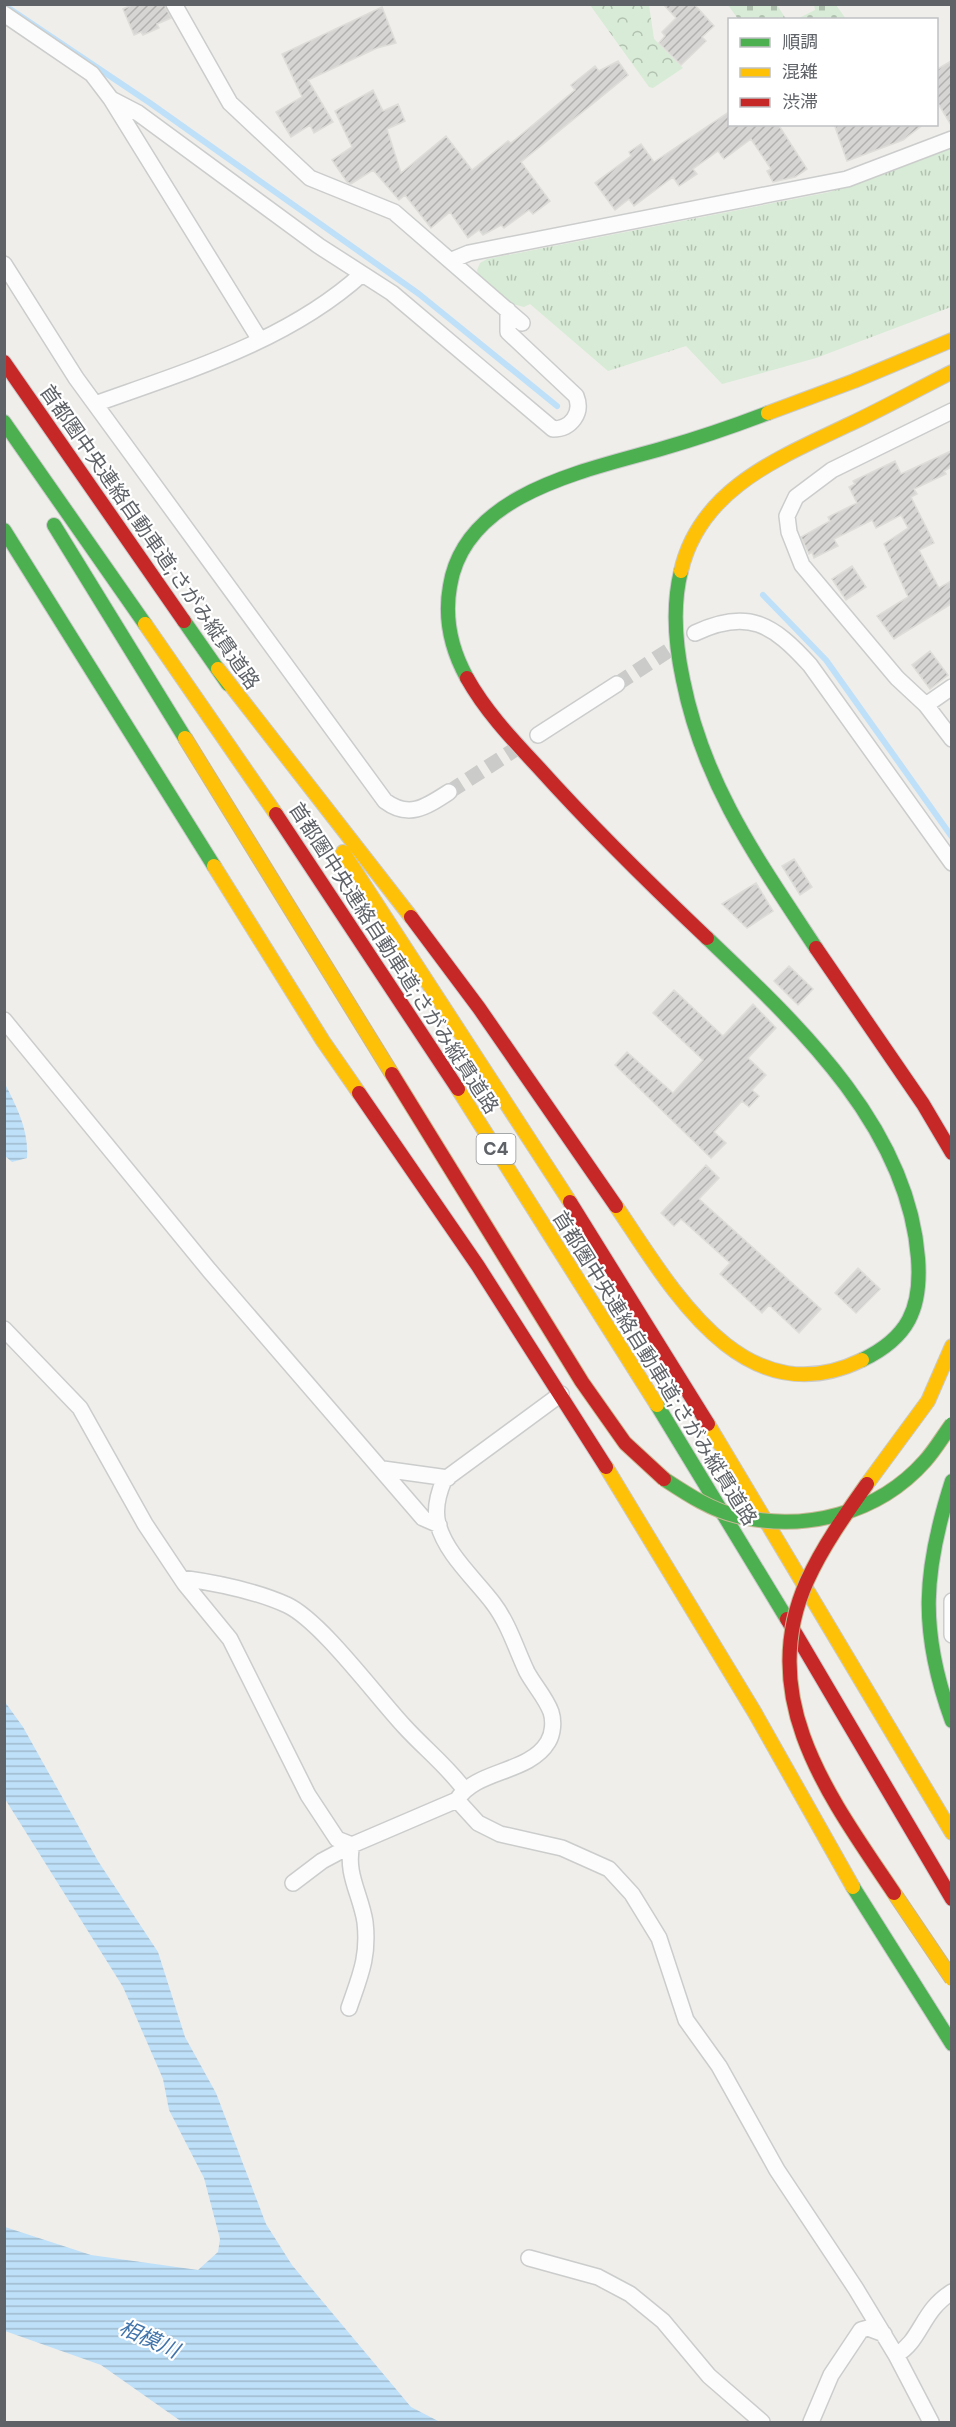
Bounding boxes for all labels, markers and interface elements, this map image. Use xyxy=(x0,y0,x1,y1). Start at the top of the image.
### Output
legend xyxy=(728,18,938,126)
text: 順調 xyxy=(782,31,818,52)
text: 混雑 xyxy=(782,61,818,82)
text: 渋滞 xyxy=(782,91,818,112)
street label: 首都圏中央連絡自動車道;さがみ縦貫道路 xyxy=(35,380,265,694)
street label: 首都圏中央連絡自動車道;さがみ縦貫道路 xyxy=(284,798,504,1118)
road number: C4 xyxy=(476,1134,516,1164)
street label: 首都圏中央連絡自動車道;さがみ縦貫道路 xyxy=(548,1206,762,1530)
water label: 相模川 xyxy=(115,2314,185,2364)

